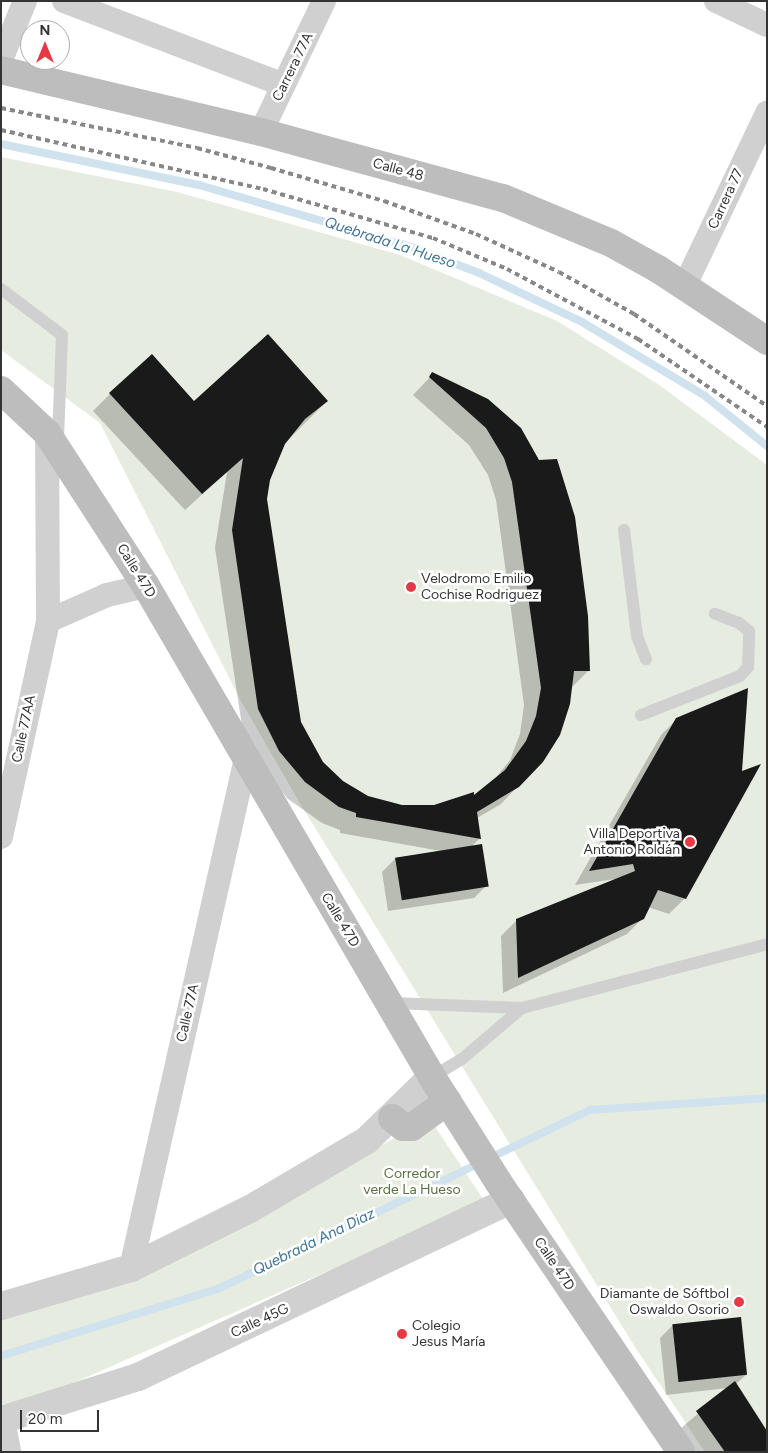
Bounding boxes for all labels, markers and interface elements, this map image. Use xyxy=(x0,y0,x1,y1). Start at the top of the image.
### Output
north arrow xyxy=(20,20,70,70)
text: N xyxy=(40,22,50,39)
street label: Carrera 77A xyxy=(269,30,317,104)
street label: Calle 48 xyxy=(371,155,425,185)
street label: Carrera 77 xyxy=(705,166,747,232)
water label: Quebrada La Hueso xyxy=(322,213,458,273)
street label: Calle 47D xyxy=(113,541,159,601)
place label: Velodromo Emilio Cochise Rodriguez xyxy=(421,571,539,604)
marker: Velodromo Emilio Cochise Rodriguez xyxy=(405,581,417,593)
street label: Calle 77AA xyxy=(9,694,39,764)
place label: Villa Deportiva Antonio Roldán xyxy=(584,826,680,859)
marker: Villa Deportiva Antonio Roldán xyxy=(684,836,696,848)
street label: Calle 47D xyxy=(317,890,363,950)
street label: Calle 77A xyxy=(173,982,203,1044)
park label: Corredor verde La Hueso xyxy=(363,1166,461,1198)
water label: Quebrada Ana Diaz xyxy=(250,1205,378,1279)
street label: Calle 47D xyxy=(530,1234,578,1294)
place label: Diamante de Sóftbol Oswaldo Osorio xyxy=(600,1286,729,1318)
marker: Diamante de Sóftbol Oswaldo Osorio xyxy=(733,1296,745,1308)
street label: Calle 45G xyxy=(228,1300,292,1342)
place label: Colegio Jesus María xyxy=(412,1318,485,1350)
marker: Colegio Jesus María xyxy=(396,1328,408,1340)
scale bar xyxy=(22,1400,101,1432)
text: 20 m xyxy=(28,1410,62,1428)

